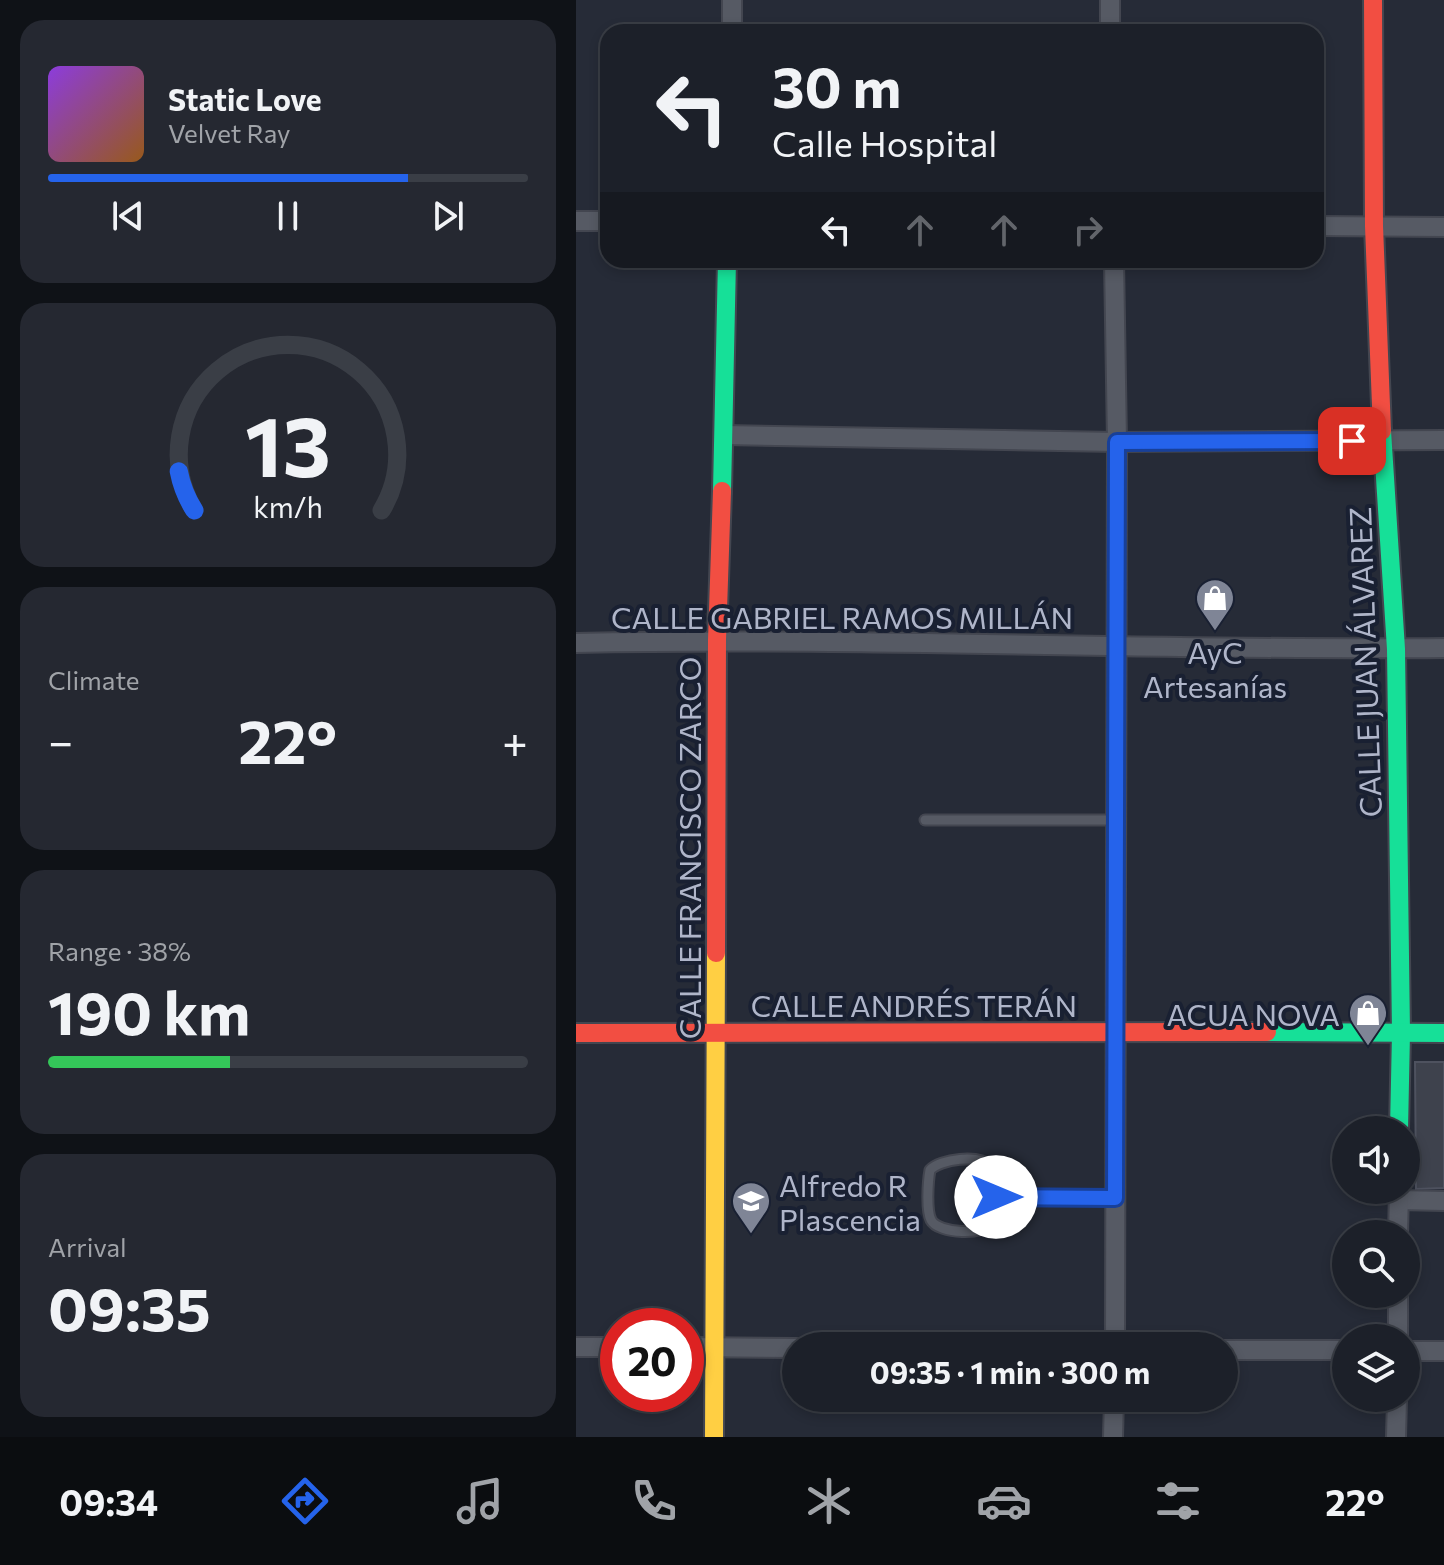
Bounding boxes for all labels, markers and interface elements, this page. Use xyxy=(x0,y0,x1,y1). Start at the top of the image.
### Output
text: 30 m xyxy=(772,51,901,120)
icon: left xyxy=(640,56,744,160)
text: Static Love xyxy=(168,80,322,117)
text: Velvet Ray xyxy=(168,117,291,148)
text: Calle Hospital xyxy=(772,120,997,164)
icon: previous xyxy=(106,194,150,238)
icon: pause xyxy=(266,194,310,238)
icon: next xyxy=(426,194,470,238)
icon: left xyxy=(814,208,858,252)
icon: ahead xyxy=(898,208,942,252)
icon: ahead xyxy=(982,208,1026,252)
icon: right xyxy=(1066,208,1110,252)
text: 13 xyxy=(245,392,331,494)
pin xyxy=(1318,407,1386,475)
icon: arrive xyxy=(1330,419,1374,463)
text: km/h xyxy=(253,489,323,524)
street label: CALLE JUAN ÁLVAREZ xyxy=(1340,506,1388,818)
shop icon: AyC Artesanías xyxy=(1194,577,1236,632)
street label: CALLE GABRIEL RAMOS MILLÁN xyxy=(611,598,1073,635)
place label: AyC Artesanías xyxy=(1143,633,1287,704)
street label: CALLE FRANCISCO ZARCO xyxy=(670,657,707,1039)
text: Climate xyxy=(48,664,140,695)
text: 22° xyxy=(238,703,337,776)
text: − xyxy=(48,713,73,767)
text: + xyxy=(502,713,528,767)
text: Range · 38% xyxy=(48,935,191,966)
text: 190 km xyxy=(48,974,250,1047)
street label: CALLE ANDRÉS TERÁN xyxy=(751,986,1077,1023)
shop icon: ACUA NOVA xyxy=(1347,992,1389,1047)
place label: ACUA NOVA xyxy=(1167,995,1340,1032)
map controls xyxy=(1332,1116,1420,1412)
button: sound xyxy=(1332,1116,1420,1204)
position arrow xyxy=(954,1155,1038,1239)
place label: Alfredo R Plascencia xyxy=(779,1166,921,1237)
school or university icon: Alfredo R Plascencia xyxy=(730,1180,772,1235)
button: search xyxy=(1332,1220,1420,1308)
text: Arrival xyxy=(48,1231,127,1262)
text: 09:35 xyxy=(48,1270,211,1343)
speed limit sign: 20 xyxy=(600,1308,704,1412)
button: layers xyxy=(1332,1324,1420,1412)
text: 09:35 · 1 min · 300 m xyxy=(870,1353,1150,1390)
icon: directions xyxy=(277,1473,333,1529)
icon: music xyxy=(452,1473,508,1529)
icon: phone xyxy=(626,1473,682,1529)
icon: climate xyxy=(801,1473,857,1529)
icon: car xyxy=(976,1473,1032,1529)
icon: filters xyxy=(1150,1473,1206,1529)
text: 09:34 xyxy=(59,1479,158,1523)
text: 22° xyxy=(1325,1479,1385,1523)

